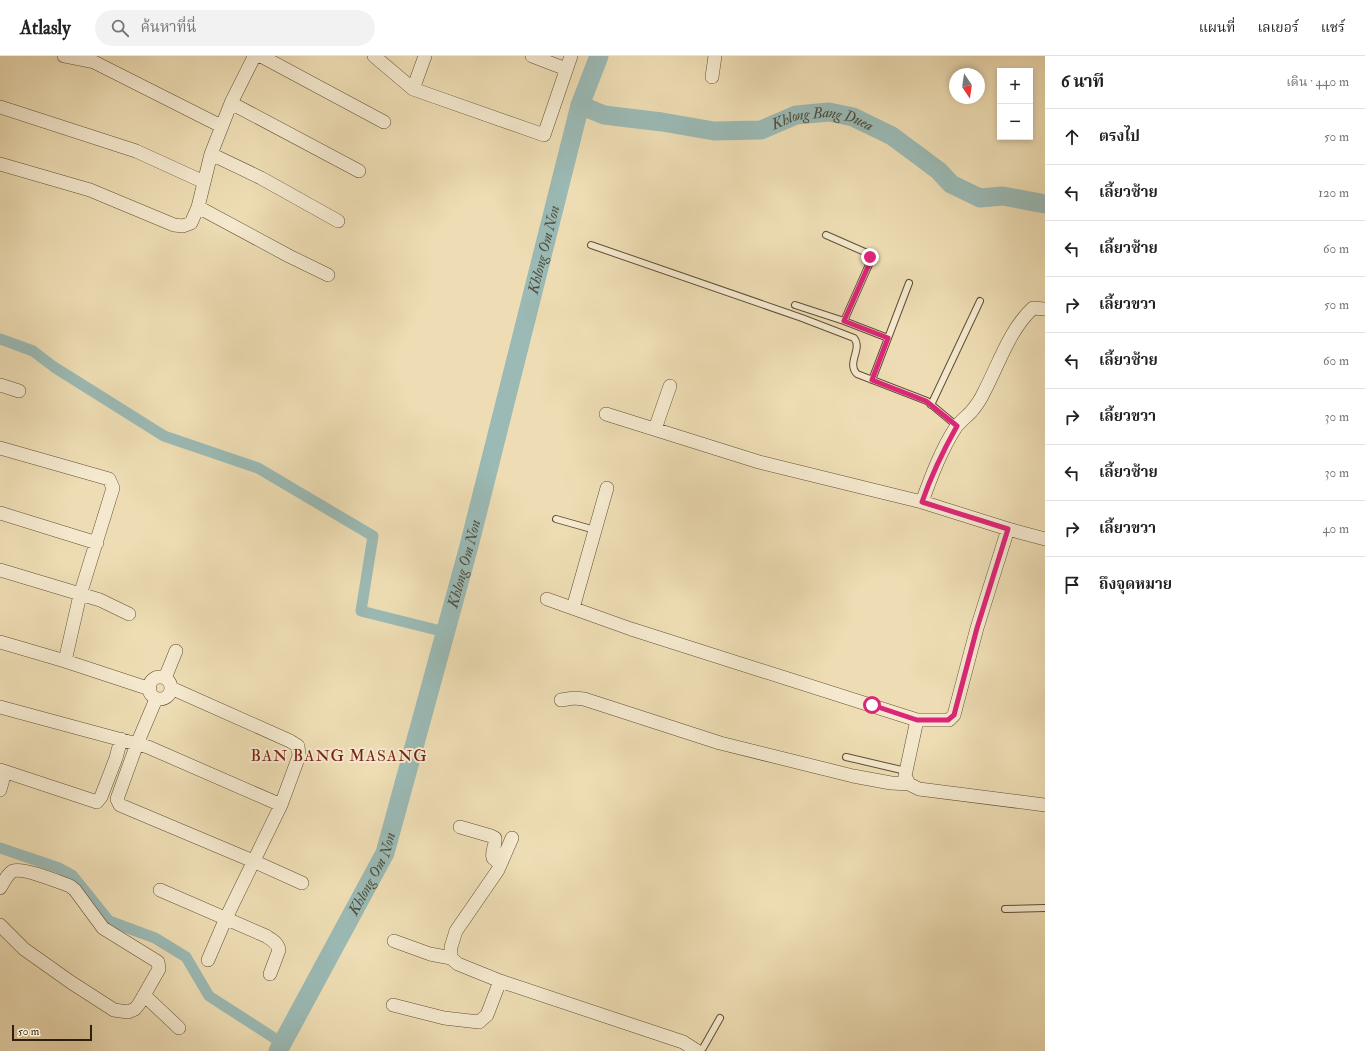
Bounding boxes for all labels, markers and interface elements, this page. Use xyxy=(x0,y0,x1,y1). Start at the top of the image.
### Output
search box xyxy=(95,10,375,46)
text: Atlasly xyxy=(20,16,71,40)
icon: search xyxy=(109,17,131,39)
text: ค้นหาที่นี่ xyxy=(141,18,196,37)
text: แผนที่ xyxy=(1199,19,1235,36)
text: เลเยอร์ xyxy=(1257,19,1299,36)
text: แชร์ xyxy=(1321,19,1345,36)
north arrow xyxy=(949,68,985,104)
map controls xyxy=(997,68,1033,140)
button: + xyxy=(997,68,1033,104)
text: 6 นาที xyxy=(1061,71,1104,92)
text: เดิน · 440 m xyxy=(1286,74,1349,90)
water label: Khlong Bang Duea xyxy=(768,103,877,136)
button: − xyxy=(997,104,1033,140)
icon: ahead xyxy=(1061,126,1083,148)
text: ตรงไป xyxy=(1099,127,1140,146)
text: 50 m xyxy=(1324,129,1349,145)
icon: left xyxy=(1061,182,1083,204)
text: เลี้ยวซ้าย xyxy=(1099,183,1158,202)
text: 120 m xyxy=(1318,185,1349,201)
water label: Khlong Om Non xyxy=(524,204,564,297)
icon: left xyxy=(1061,238,1083,260)
text: เลี้ยวซ้าย xyxy=(1099,239,1158,258)
text: 60 m xyxy=(1323,241,1349,257)
route end xyxy=(861,248,879,266)
icon: right xyxy=(1061,294,1083,316)
text: เลี้ยวขวา xyxy=(1099,295,1156,314)
text: 50 m xyxy=(1324,297,1349,313)
icon: left xyxy=(1061,350,1083,372)
text: เลี้ยวซ้าย xyxy=(1099,351,1158,370)
text: 60 m xyxy=(1323,353,1349,369)
icon: right xyxy=(1061,406,1083,428)
text: เลี้ยวขวา xyxy=(1099,407,1156,426)
text: 30 m xyxy=(1325,409,1349,425)
icon: left xyxy=(1061,462,1083,484)
text: เลี้ยวซ้าย xyxy=(1099,463,1158,482)
text: 30 m xyxy=(1325,465,1349,481)
water label: Khlong Om Non xyxy=(443,518,485,611)
icon: right xyxy=(1061,518,1083,540)
text: เลี้ยวขวา xyxy=(1099,519,1156,538)
text: 40 m xyxy=(1323,521,1349,537)
icon: arrive xyxy=(1061,574,1083,596)
text: ถึงจุดหมาย xyxy=(1099,575,1172,594)
route start xyxy=(863,696,881,714)
district label: BAN BANG MASANG xyxy=(250,746,428,766)
water label: Khlong Om Non xyxy=(344,830,400,920)
scale bar xyxy=(12,1023,92,1042)
text: 50 m xyxy=(18,1025,39,1038)

